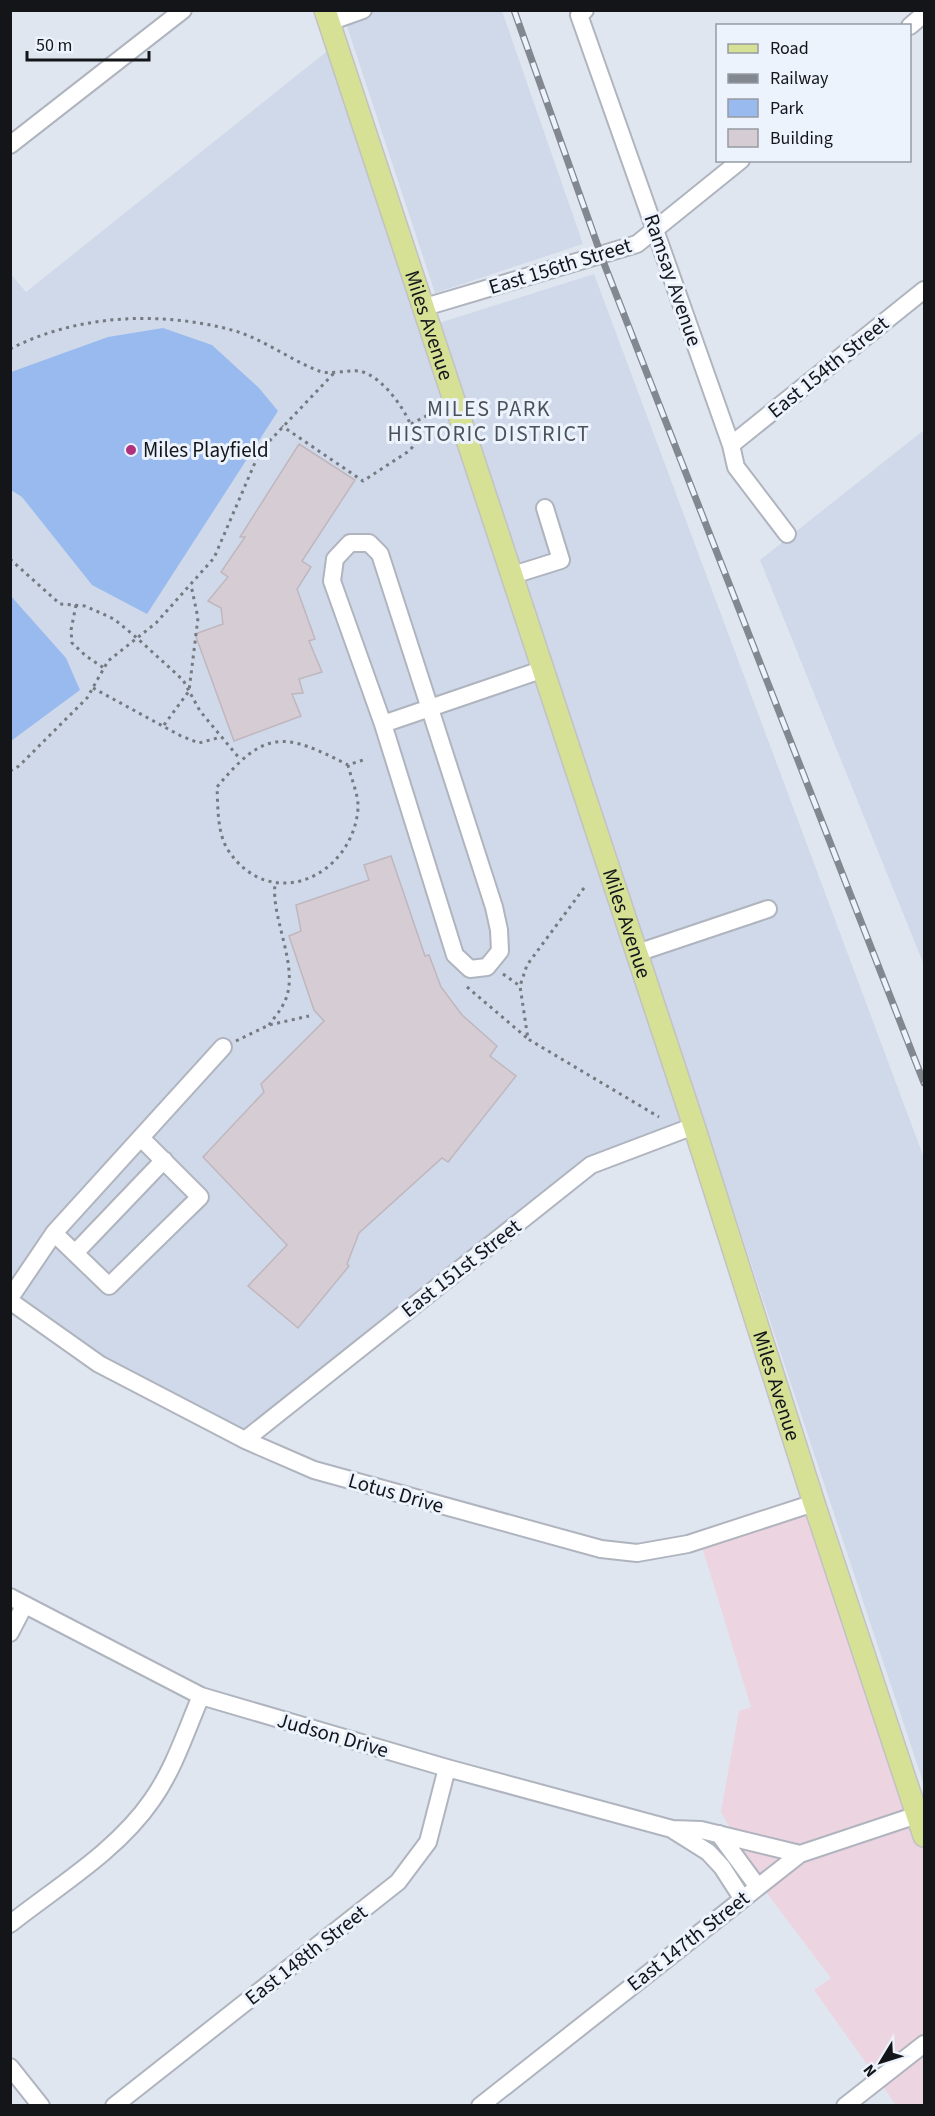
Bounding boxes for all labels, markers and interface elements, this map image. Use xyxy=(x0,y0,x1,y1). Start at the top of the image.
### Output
scale bar xyxy=(27,24,148,62)
legend xyxy=(716,24,911,162)
text: 50 m xyxy=(36,33,72,58)
text: Road xyxy=(770,36,809,61)
text: Railway xyxy=(770,66,829,91)
text: Park xyxy=(770,96,804,121)
text: Building xyxy=(770,126,833,151)
street label: Ramsay Avenue xyxy=(636,210,710,350)
street label: East 156th Street xyxy=(485,230,635,302)
street label: Miles Avenue xyxy=(397,266,461,384)
street label: East 154th Street xyxy=(761,309,895,425)
district label: MILES PARK HISTORIC DISTRICT xyxy=(388,393,590,450)
place label: Miles Playfield xyxy=(143,435,269,465)
marker: Miles Playfield xyxy=(124,443,138,457)
street label: Miles Avenue xyxy=(595,865,659,982)
street label: East 151st Street xyxy=(395,1212,527,1324)
street label: Miles Avenue xyxy=(745,1327,808,1445)
street label: Lotus Drive xyxy=(345,1465,447,1521)
street label: Judson Drive xyxy=(274,1705,392,1765)
street label: East 147th Street xyxy=(620,1884,756,1998)
street label: East 148th Street xyxy=(238,1898,374,2012)
north arrow xyxy=(851,2032,911,2092)
text: N xyxy=(858,2060,882,2082)

